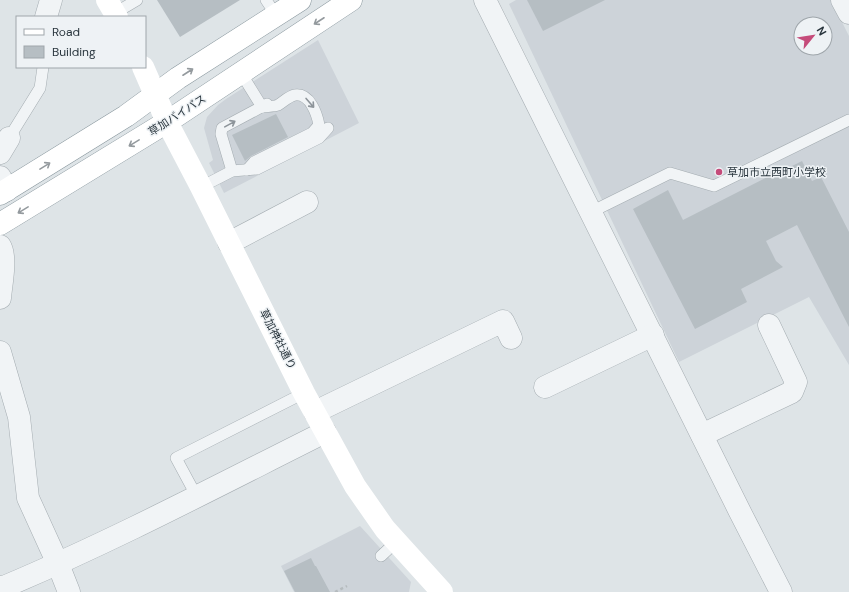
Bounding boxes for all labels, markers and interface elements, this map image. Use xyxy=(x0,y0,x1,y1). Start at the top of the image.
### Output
legend xyxy=(16,16,146,68)
north arrow xyxy=(793,16,833,56)
one-way arrow xyxy=(313,17,324,26)
text: Road xyxy=(52,24,80,40)
text: N xyxy=(814,24,830,38)
text: Building xyxy=(52,44,96,60)
one-way arrow xyxy=(182,68,193,76)
street label: 草加バイパス xyxy=(146,91,208,139)
one-way arrow xyxy=(305,98,314,108)
one-way arrow xyxy=(224,120,236,127)
one-way arrow xyxy=(128,139,140,147)
one-way arrow xyxy=(39,162,51,170)
place label: 草加市立西町小学校 xyxy=(727,165,826,179)
marker: 草加市立西町小学校 xyxy=(714,167,724,177)
one-way arrow xyxy=(17,207,29,215)
street label: 草加神社通り xyxy=(257,306,299,372)

